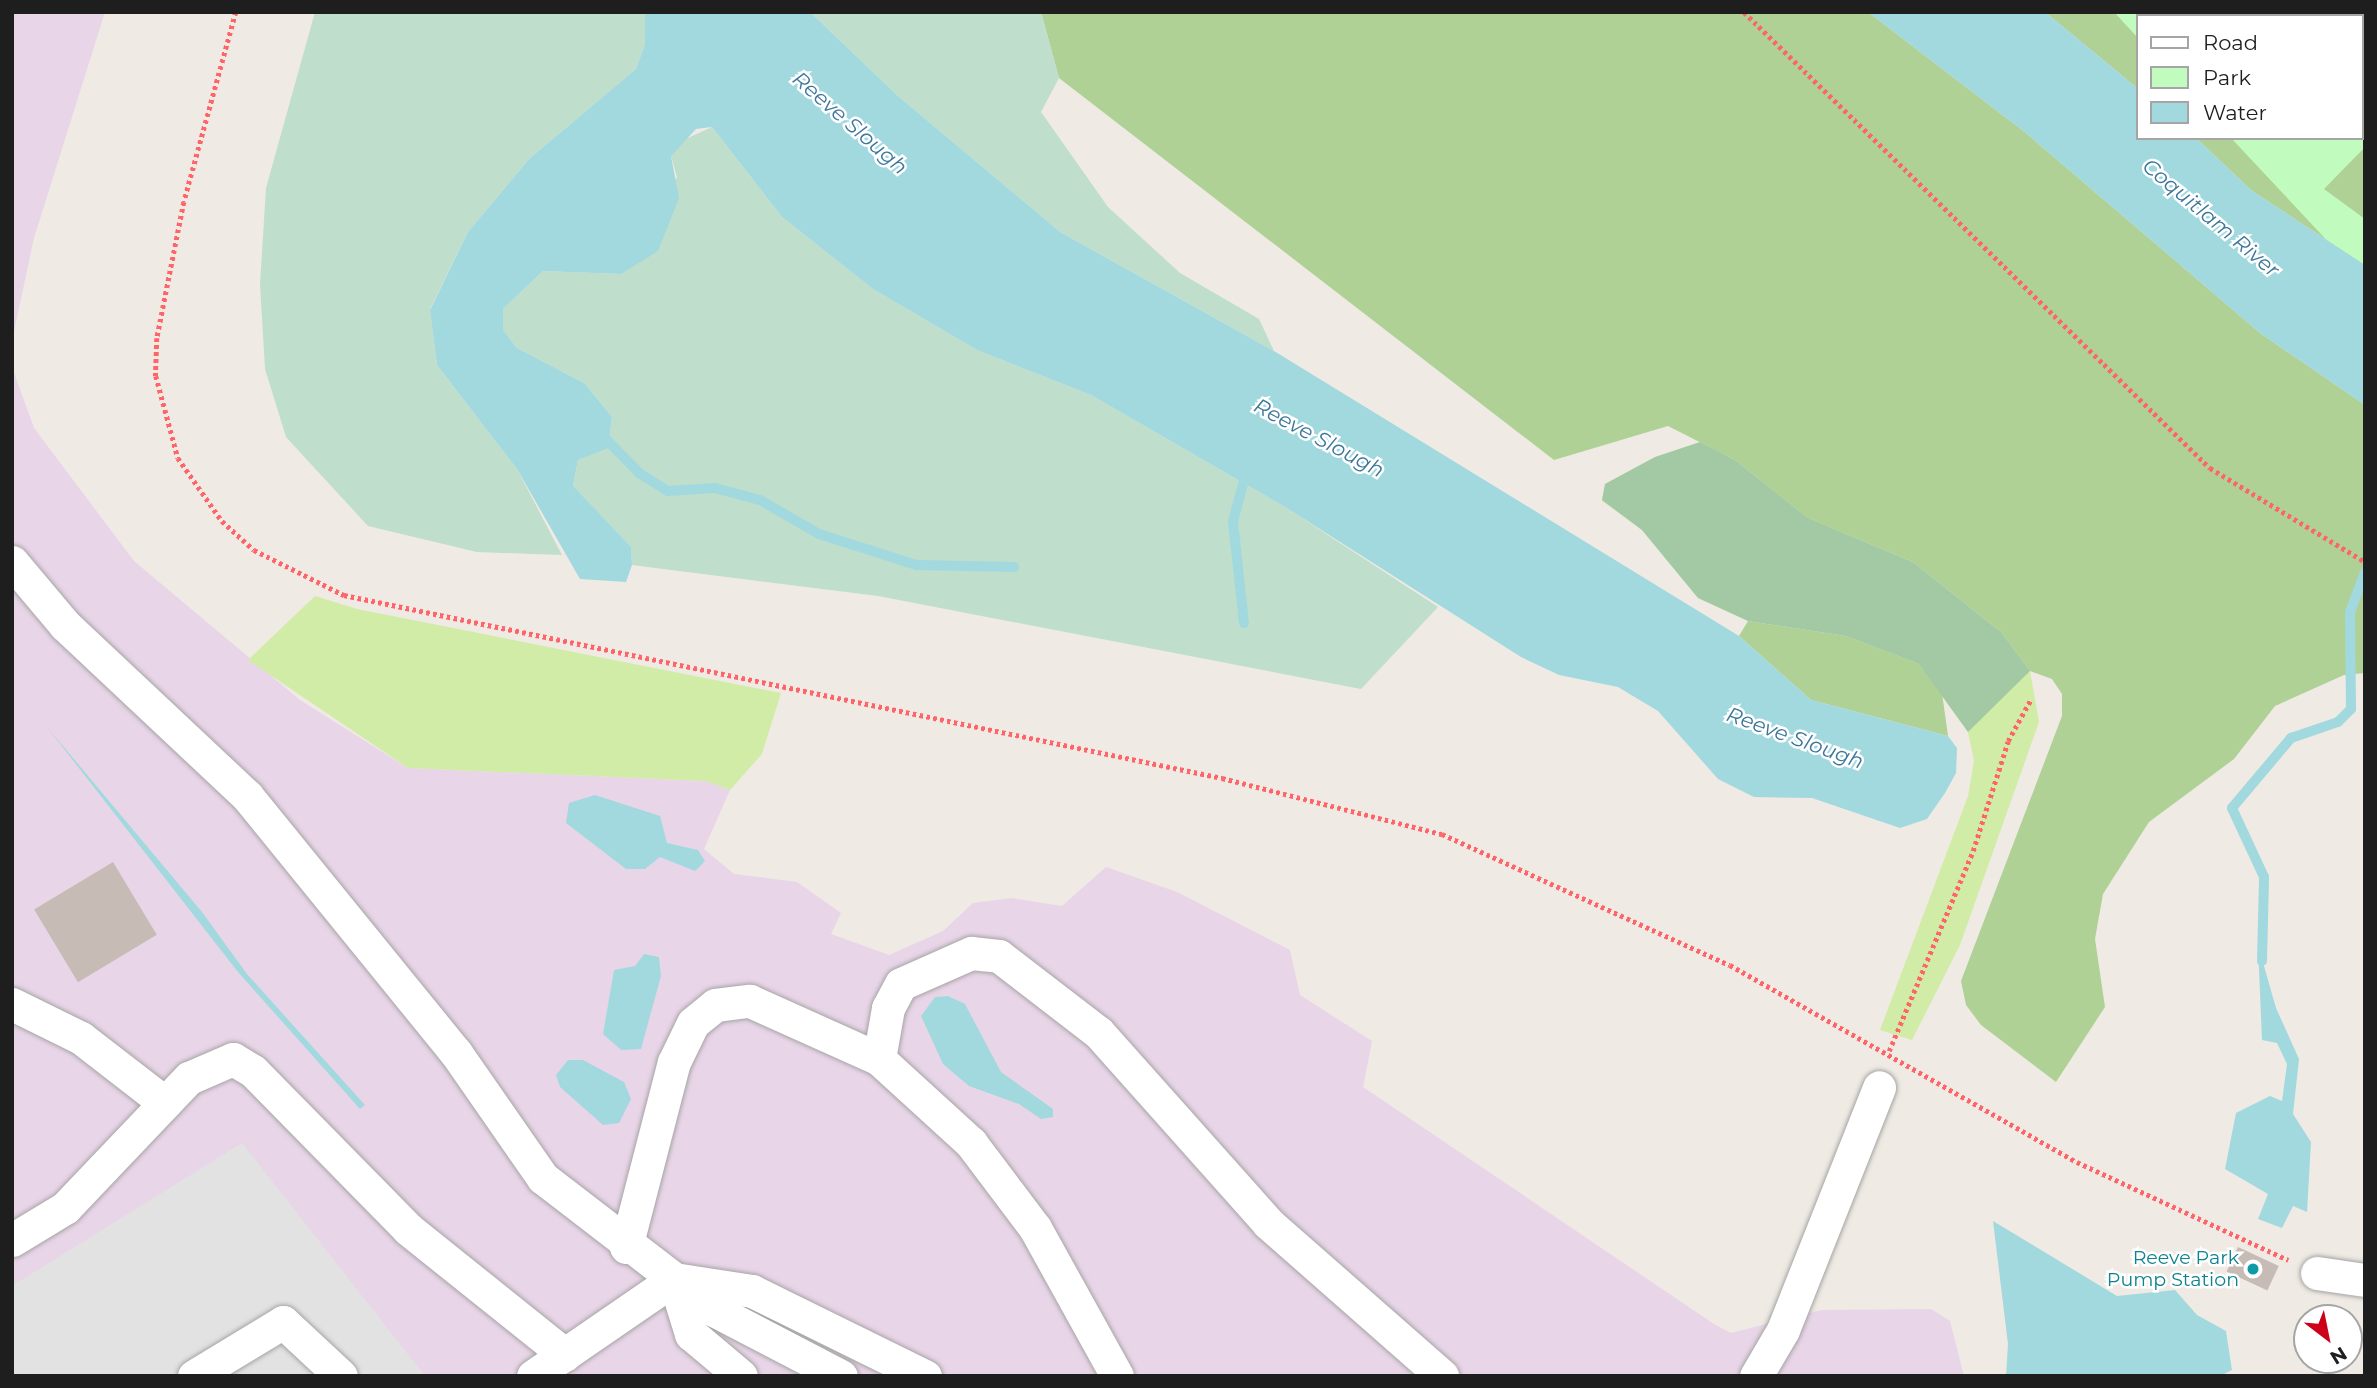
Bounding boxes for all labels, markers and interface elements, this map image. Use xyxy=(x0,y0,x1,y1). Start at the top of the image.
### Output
legend xyxy=(2136,14,2363,140)
text: Road xyxy=(2203,30,2258,55)
text: Park xyxy=(2203,65,2251,90)
water label: Reeve Slough xyxy=(787,66,913,180)
text: Water xyxy=(2203,100,2267,125)
water label: Coquitlam River xyxy=(2137,153,2285,283)
water label: Reeve Slough xyxy=(1250,393,1388,483)
water label: Reeve Slough xyxy=(1723,702,1867,774)
place label: Reeve Park Pump Station xyxy=(2107,1247,2239,1291)
marker: Reeve Park Pump Station xyxy=(2245,1261,2261,1277)
north arrow xyxy=(2293,1304,2363,1374)
text: N xyxy=(2326,1342,2351,1369)

